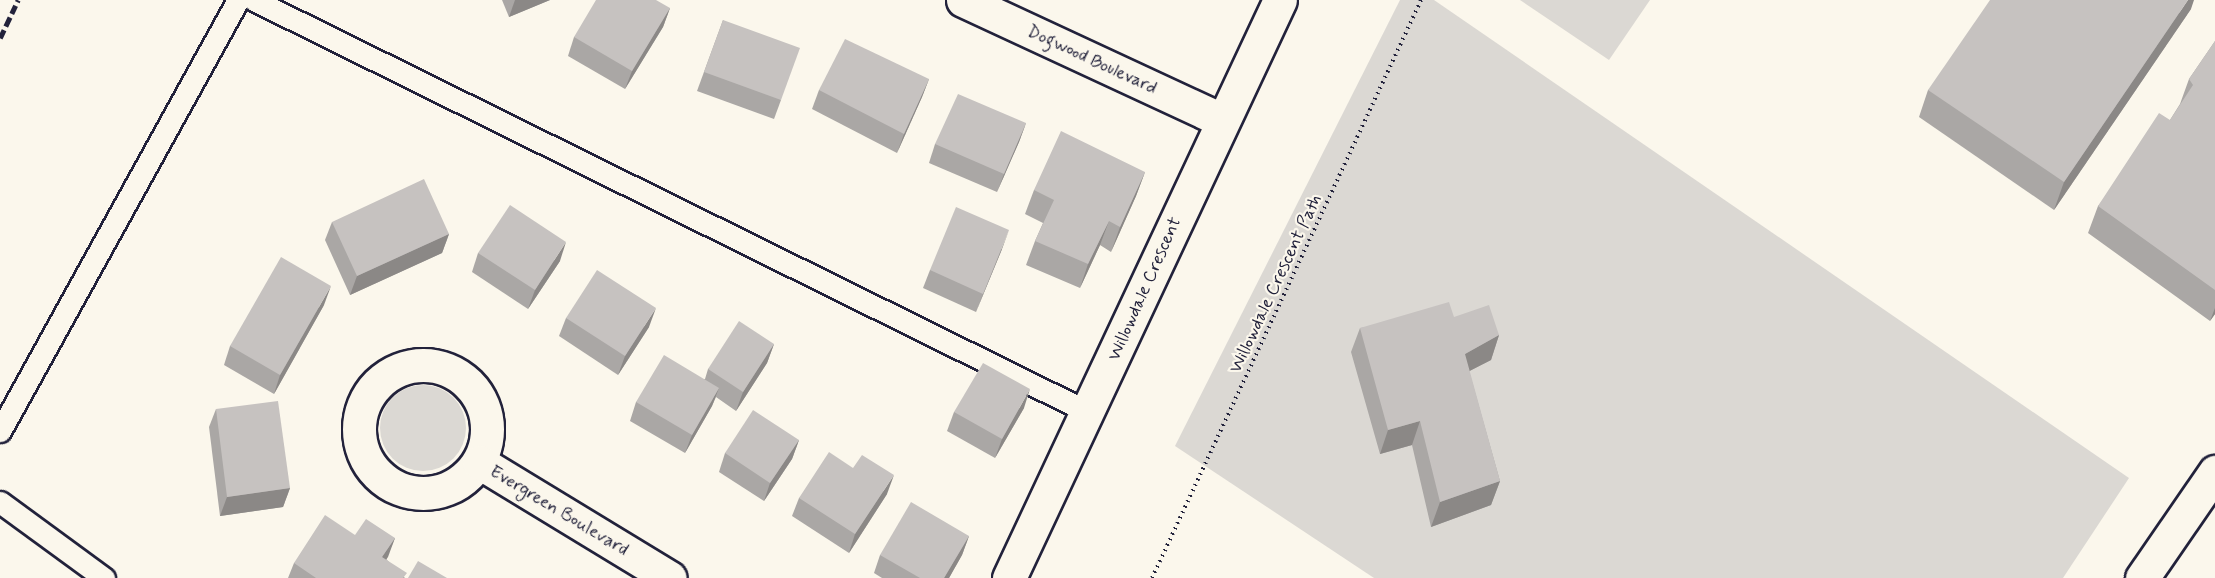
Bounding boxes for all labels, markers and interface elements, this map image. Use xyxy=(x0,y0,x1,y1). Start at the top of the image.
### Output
street label: Dogwood Boulevard xyxy=(1023,20,1161,100)
street label: Willowdale Crescent Path xyxy=(1225,192,1327,376)
street label: Willowdale Crescent xyxy=(1104,214,1186,364)
street label: Evergreen Boulevard xyxy=(488,462,630,560)

